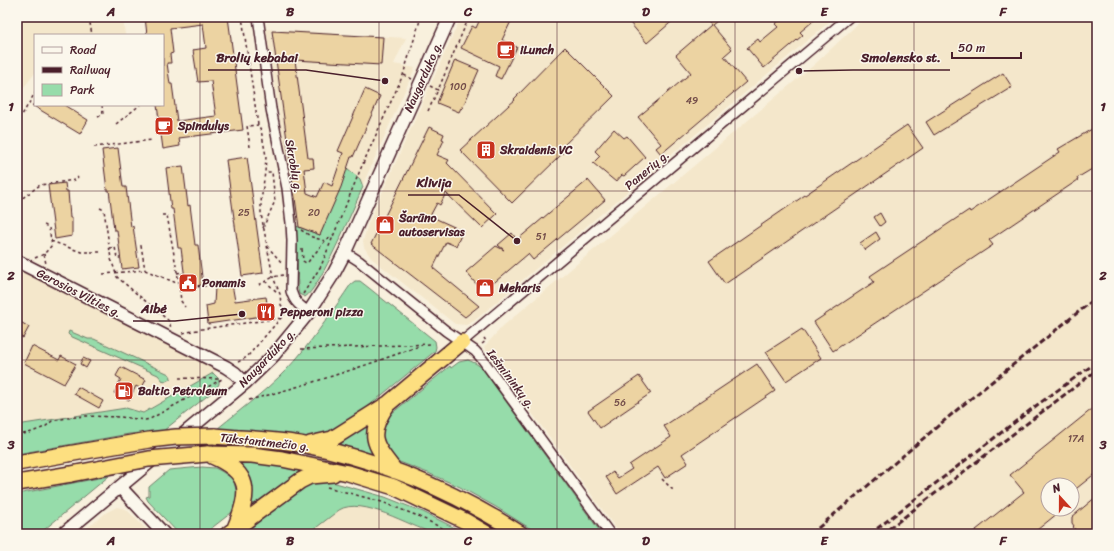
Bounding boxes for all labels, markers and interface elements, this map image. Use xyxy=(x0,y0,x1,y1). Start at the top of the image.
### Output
text: A xyxy=(106,0,115,23)
text: B xyxy=(286,0,295,23)
text: C xyxy=(463,0,473,23)
text: D xyxy=(642,0,650,23)
text: E xyxy=(820,0,829,23)
text: F xyxy=(998,0,1007,23)
legend xyxy=(34,34,164,106)
scale bar xyxy=(952,34,1021,60)
text: 50 m xyxy=(958,37,985,59)
street label: Naugarduko g. xyxy=(398,38,448,116)
text: Road xyxy=(70,39,97,61)
cafe icon: iLunch xyxy=(495,39,517,61)
place label: iLunch xyxy=(520,39,555,61)
callout: Brolių kebabai xyxy=(208,45,306,70)
callout: Smolensko st. xyxy=(853,45,950,70)
text: Brolių kebabai xyxy=(216,46,299,69)
text: Smolensko st. xyxy=(860,46,941,69)
text: Railway xyxy=(70,59,111,81)
house number: 100 xyxy=(450,78,466,96)
text: Park xyxy=(70,79,95,101)
house number: 49 xyxy=(686,92,698,110)
text: 1 xyxy=(8,95,14,118)
text: 1 xyxy=(1100,95,1106,118)
cafe icon: Spindulys xyxy=(153,115,175,137)
place label: Spindulys xyxy=(177,115,230,137)
street label: Skroblų g. xyxy=(278,138,310,194)
building icon: Skraidenis VC xyxy=(475,139,497,161)
place label: Skraidenis VC xyxy=(499,139,573,161)
street label: Panerių g. xyxy=(619,144,675,196)
callout: Klivija xyxy=(408,170,459,195)
text: Klivija xyxy=(415,171,452,194)
house number: 25 xyxy=(238,204,250,222)
house number: 20 xyxy=(308,204,320,222)
place label: Šarūno autoservisas xyxy=(398,207,466,243)
shop icon: Šarūno autoservisas xyxy=(374,214,396,236)
house number: 51 xyxy=(536,228,546,246)
street label: Gerosios Vilties g. xyxy=(32,262,126,324)
text: 2 xyxy=(6,264,15,287)
text: 2 xyxy=(1098,264,1107,287)
public building icon: Ponamis xyxy=(177,272,199,294)
place label: Ponamis xyxy=(202,272,246,294)
shop icon: Meharis xyxy=(474,277,496,299)
place label: Meharis xyxy=(498,277,542,299)
callout: Aibė xyxy=(133,296,175,321)
text: Aibė xyxy=(140,297,167,320)
restaurant icon: Pepperoni pizza xyxy=(255,301,277,323)
place label: Pepperoni pizza xyxy=(280,301,364,323)
street label: Naugarduko g. xyxy=(233,323,301,393)
street label: Iešmininkų g. xyxy=(480,343,541,414)
fuel station icon: Baltic Petroleum xyxy=(113,380,135,402)
place label: Baltic Petroleum xyxy=(138,380,228,402)
house number: 56 xyxy=(614,394,626,412)
street label: Tūkstantmečio g. xyxy=(219,426,311,458)
house number: 17A xyxy=(1068,430,1084,448)
text: 3 xyxy=(6,433,15,456)
text: 3 xyxy=(1098,433,1107,456)
north arrow xyxy=(1040,477,1080,517)
text: N xyxy=(1049,478,1064,499)
text: A xyxy=(106,529,115,551)
text: B xyxy=(286,529,295,551)
text: C xyxy=(463,529,473,551)
text: D xyxy=(642,529,650,551)
text: E xyxy=(820,529,829,551)
text: F xyxy=(998,529,1007,551)

